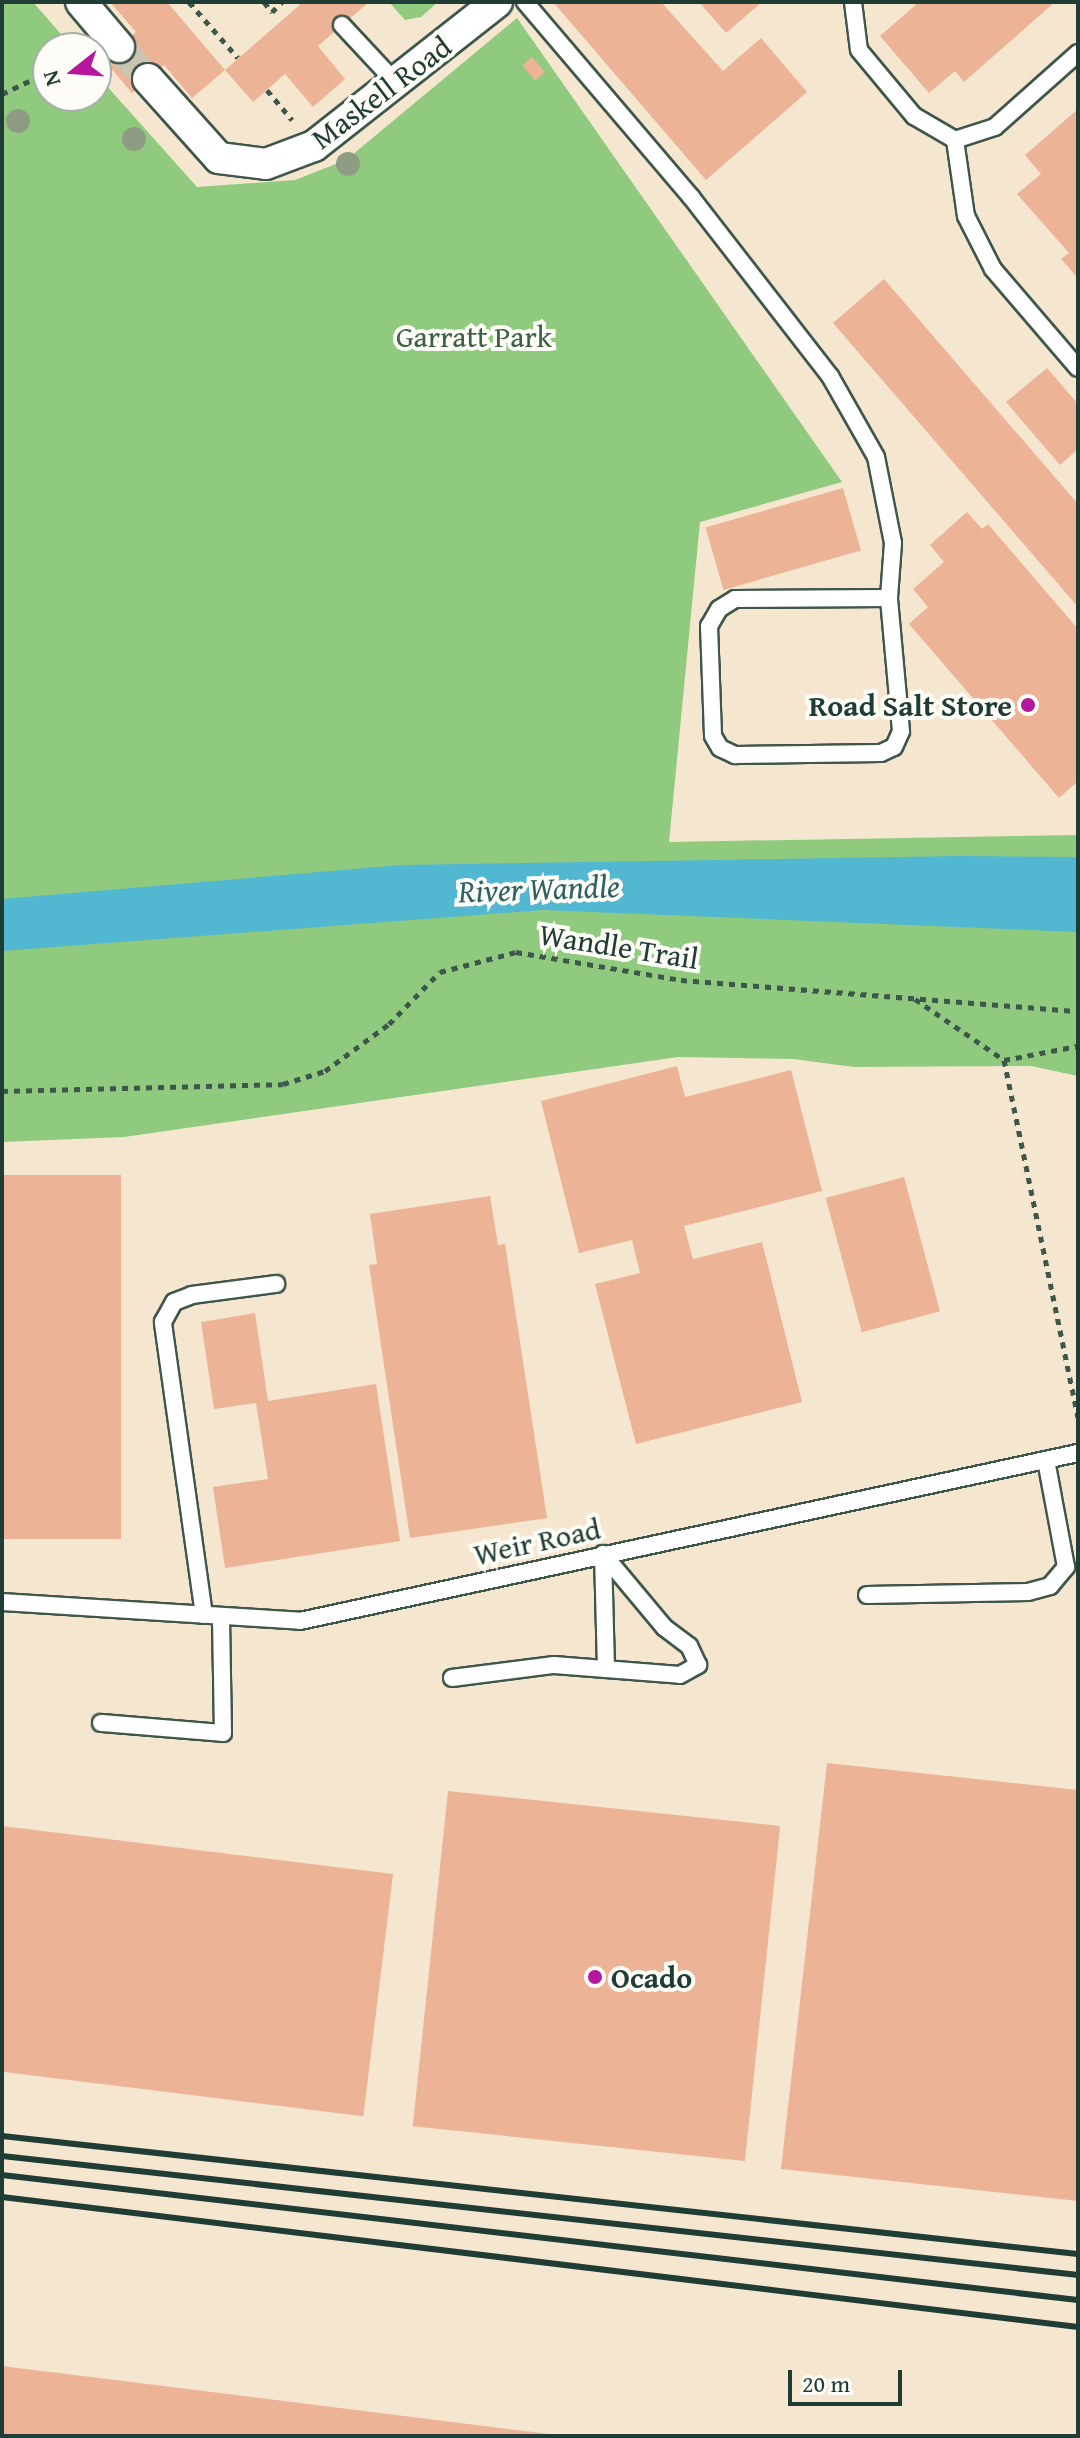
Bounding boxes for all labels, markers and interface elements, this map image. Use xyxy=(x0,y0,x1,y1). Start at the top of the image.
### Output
street label: Maskell Road xyxy=(304,28,458,156)
north arrow xyxy=(32,32,112,112)
text: N xyxy=(34,67,68,90)
park label: Garratt Park xyxy=(396,318,552,354)
place label: Road Salt Store xyxy=(809,687,1012,723)
marker: Road Salt Store xyxy=(1019,696,1037,714)
water label: River Wandle xyxy=(457,867,621,911)
street label: Wandle Trail xyxy=(537,916,701,976)
street label: Weir Road xyxy=(470,1510,604,1572)
place label: Ocado xyxy=(611,1959,692,1995)
marker: Ocado xyxy=(586,1968,604,1986)
scale bar xyxy=(792,2354,906,2404)
text: 20 m xyxy=(802,2366,850,2401)

